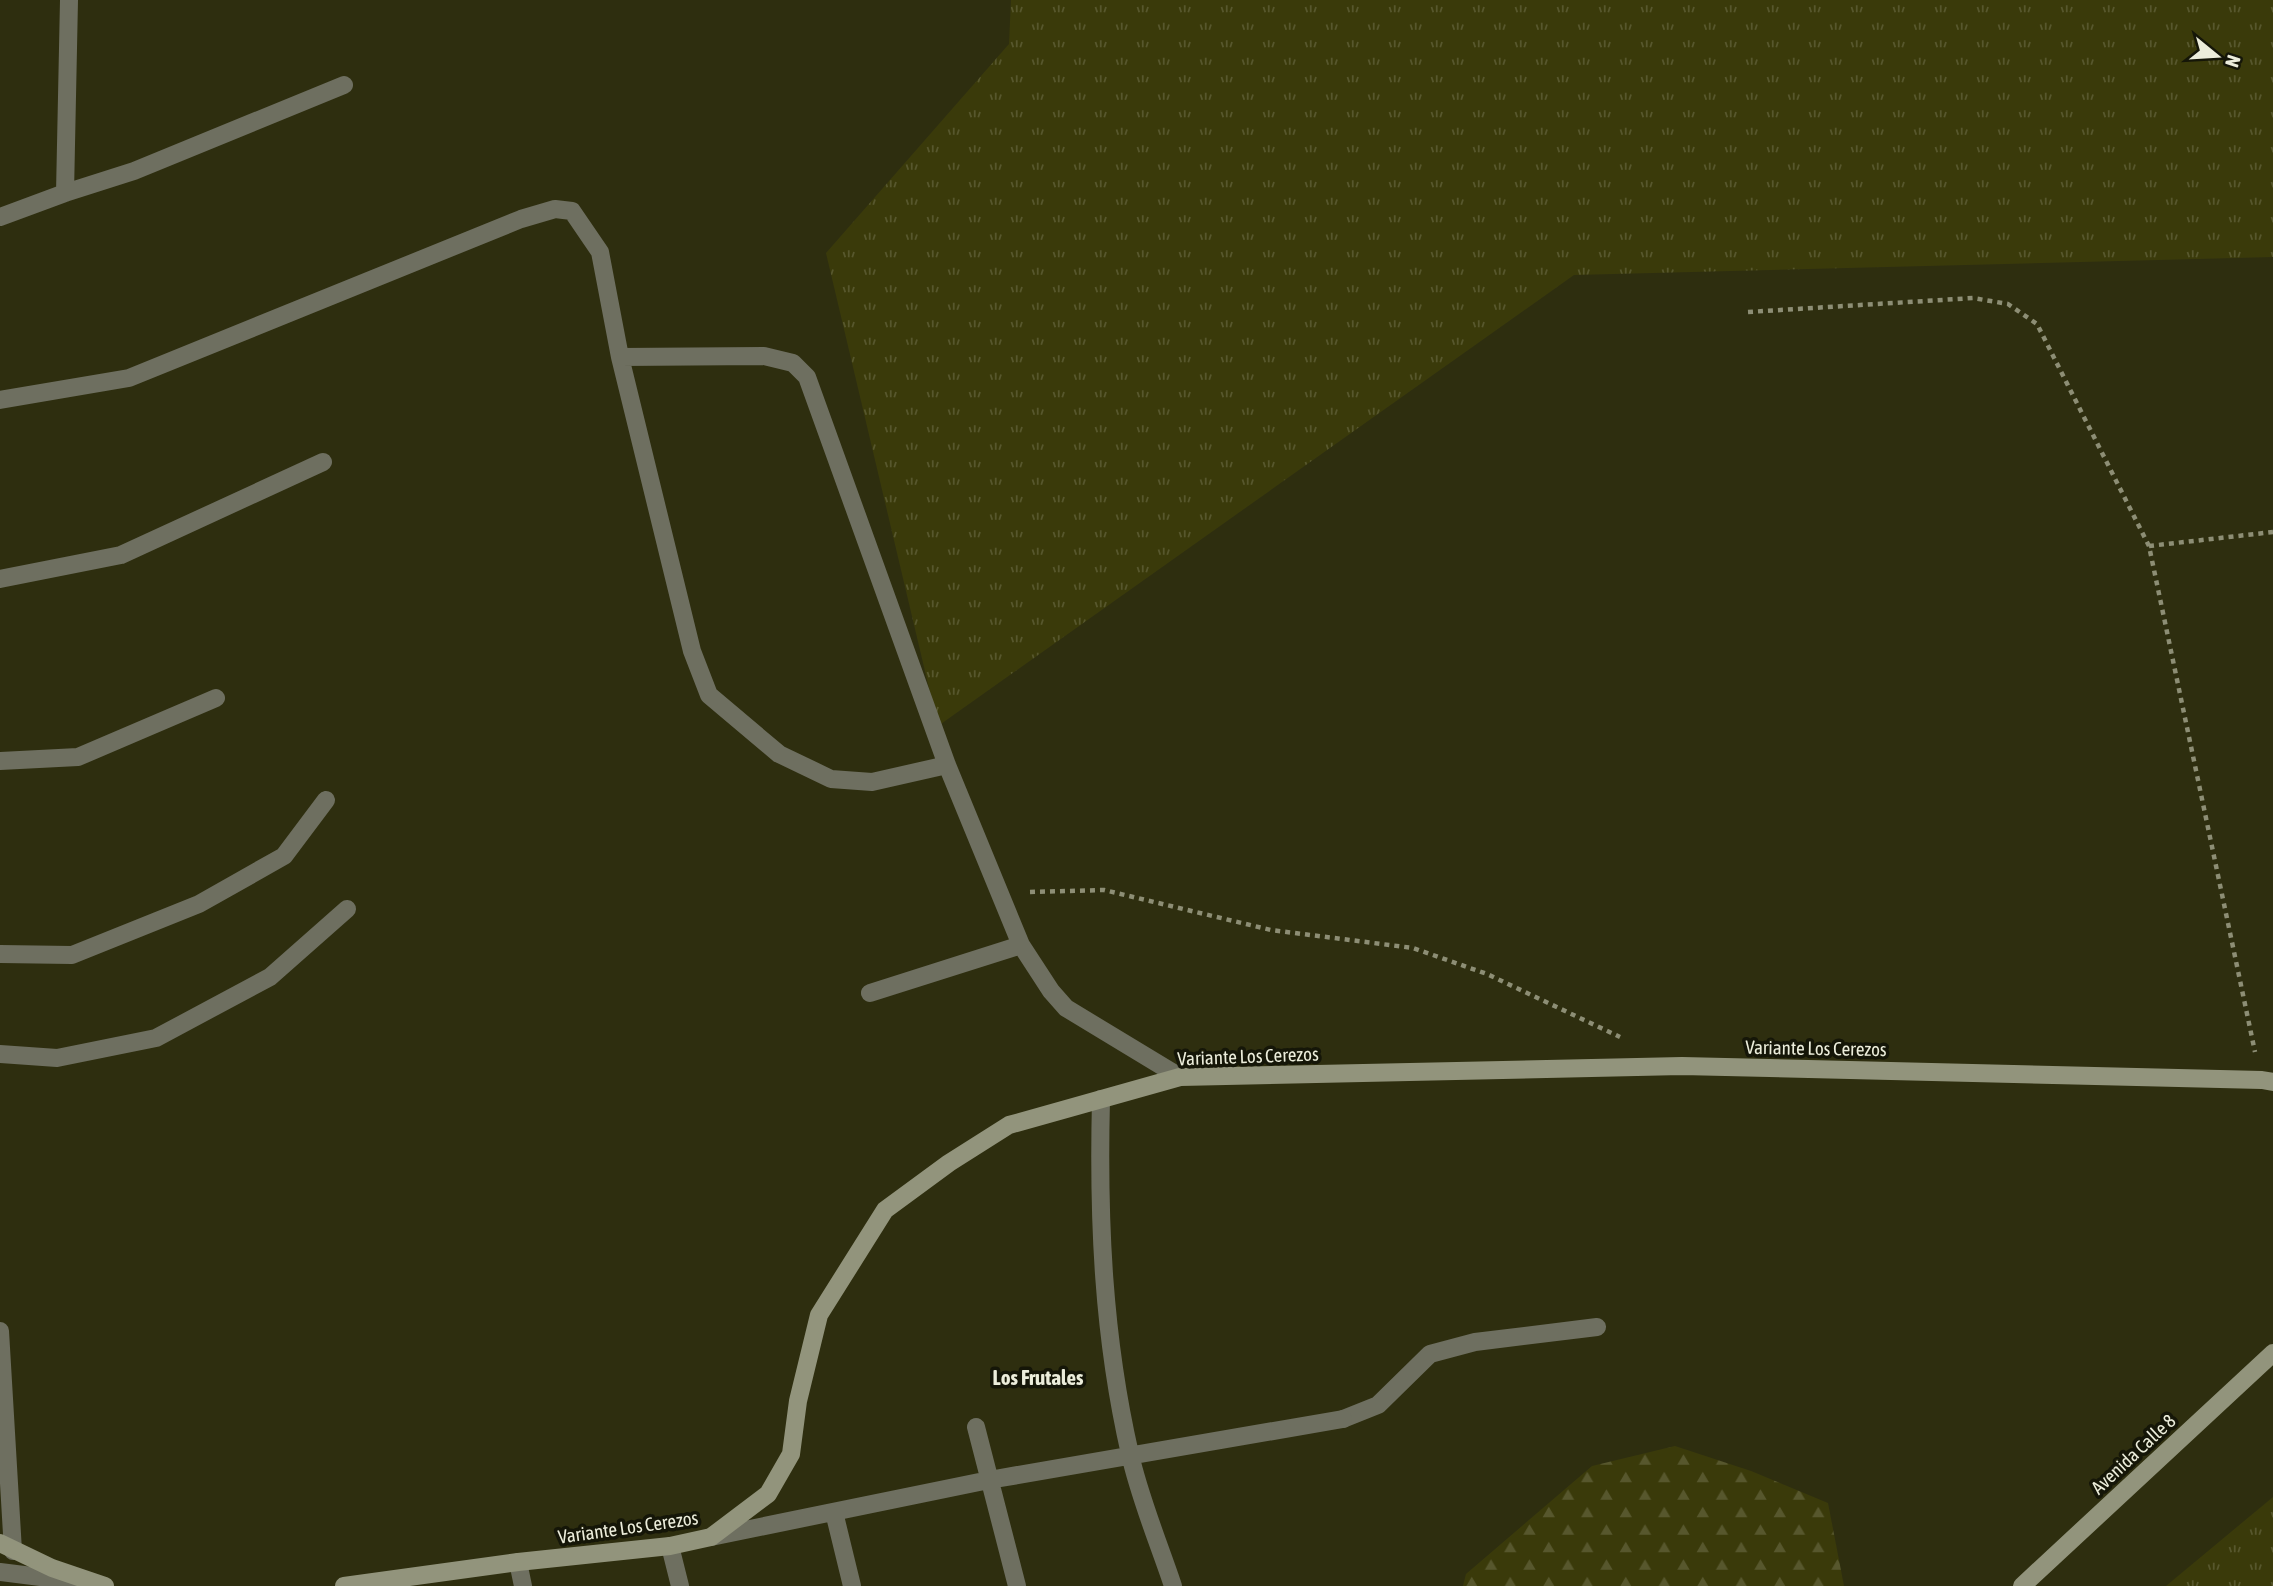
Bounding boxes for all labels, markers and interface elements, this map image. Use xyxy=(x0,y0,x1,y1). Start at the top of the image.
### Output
north arrow xyxy=(2182,21,2252,91)
text: N xyxy=(2221,53,2245,70)
street label: Variante Los Cerezos xyxy=(1745,1036,1887,1060)
street label: Variante Los Cerezos xyxy=(1177,1043,1319,1069)
district label: Los Frutales xyxy=(993,1365,1084,1389)
street label: Avenida Calle 8 xyxy=(2086,1409,2180,1499)
street label: Variante Los Cerezos xyxy=(556,1506,700,1548)

